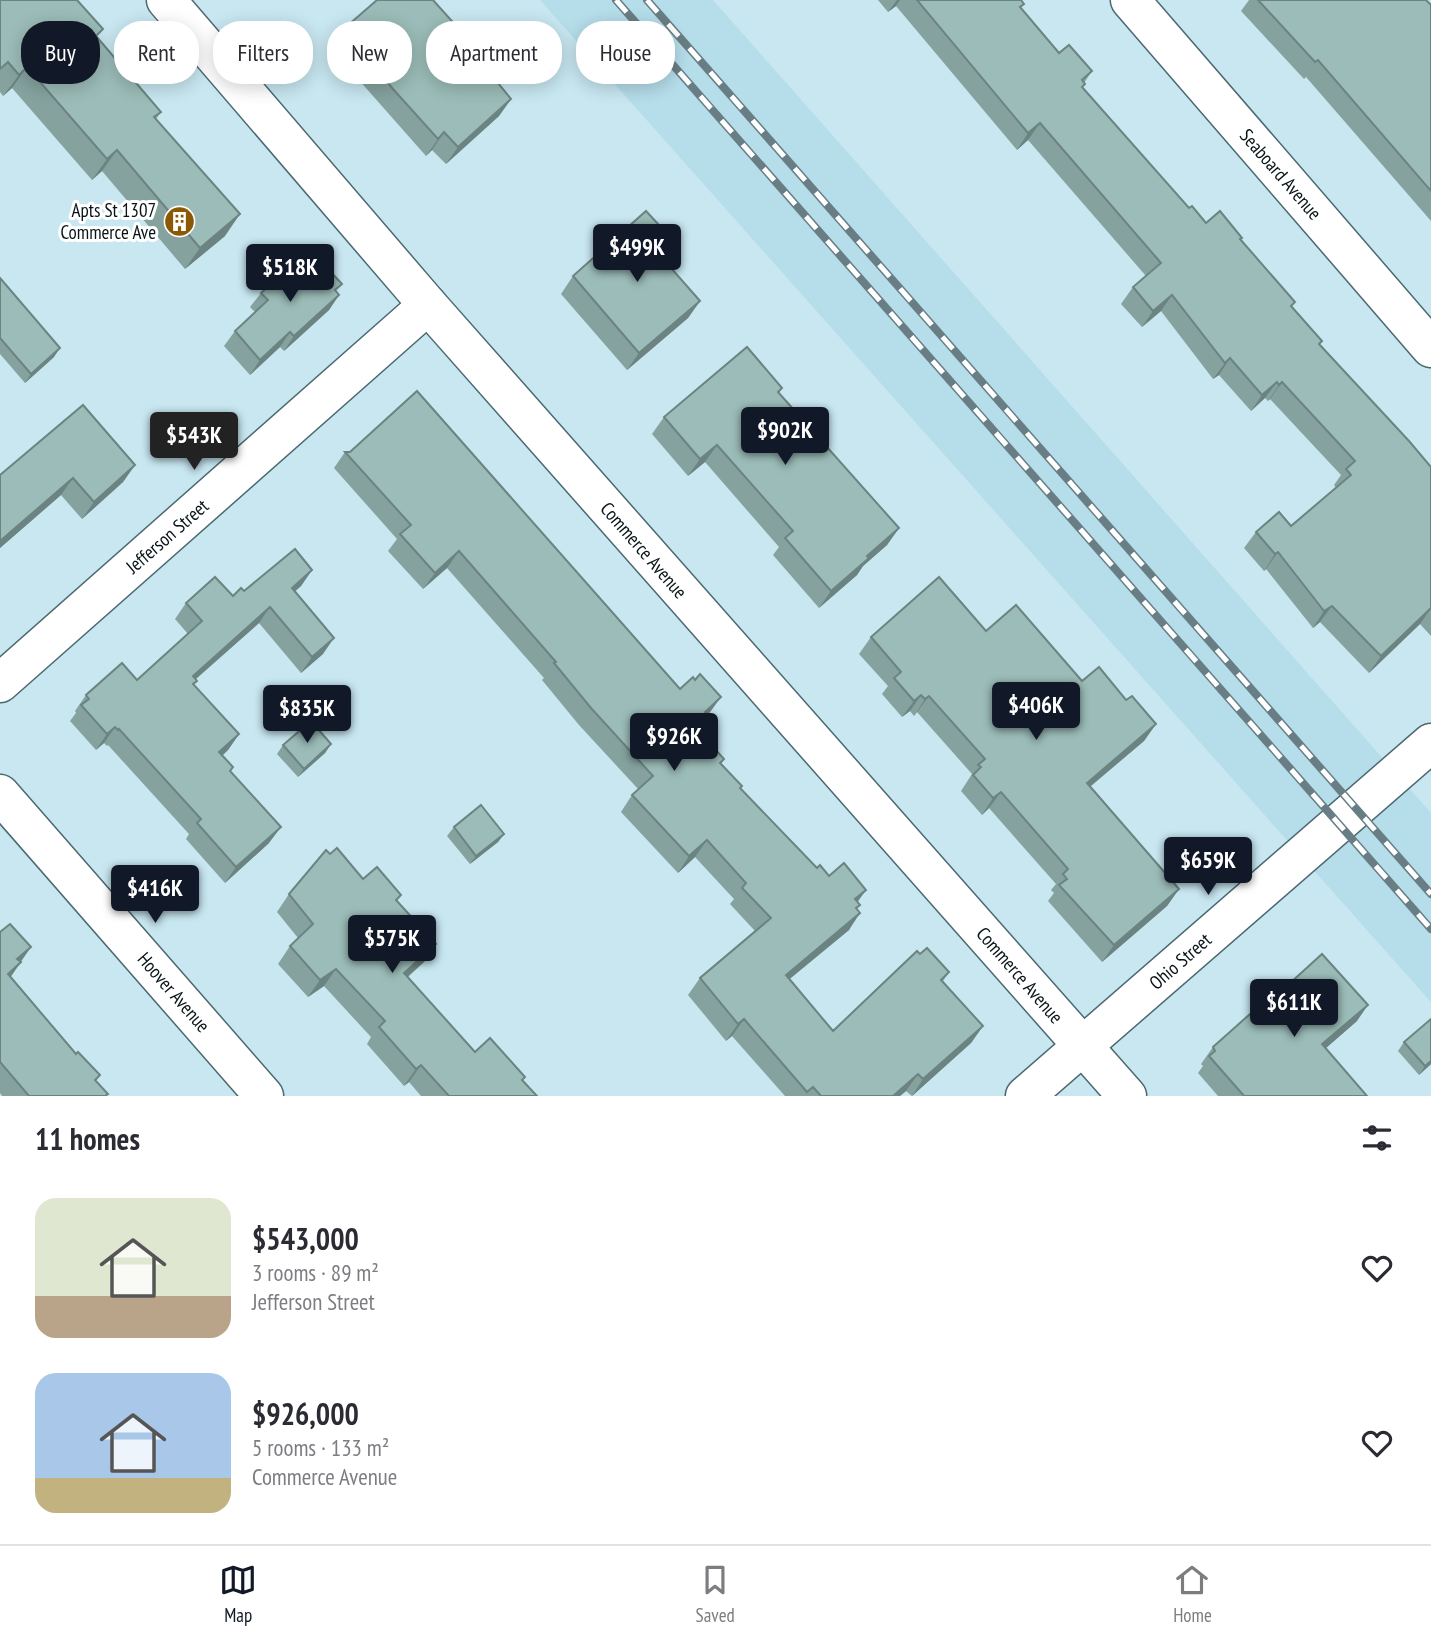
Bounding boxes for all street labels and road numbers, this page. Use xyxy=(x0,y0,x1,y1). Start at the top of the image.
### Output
street label: Seaboard Avenue xyxy=(1235,124,1327,224)
street label: Jefferson Street xyxy=(120,493,214,579)
street label: Commerce Avenue xyxy=(596,497,693,603)
street label: Commerce Avenue xyxy=(972,922,1069,1028)
street label: Ohio Street xyxy=(1144,927,1217,994)
street label: Hoover Avenue xyxy=(133,947,215,1037)

